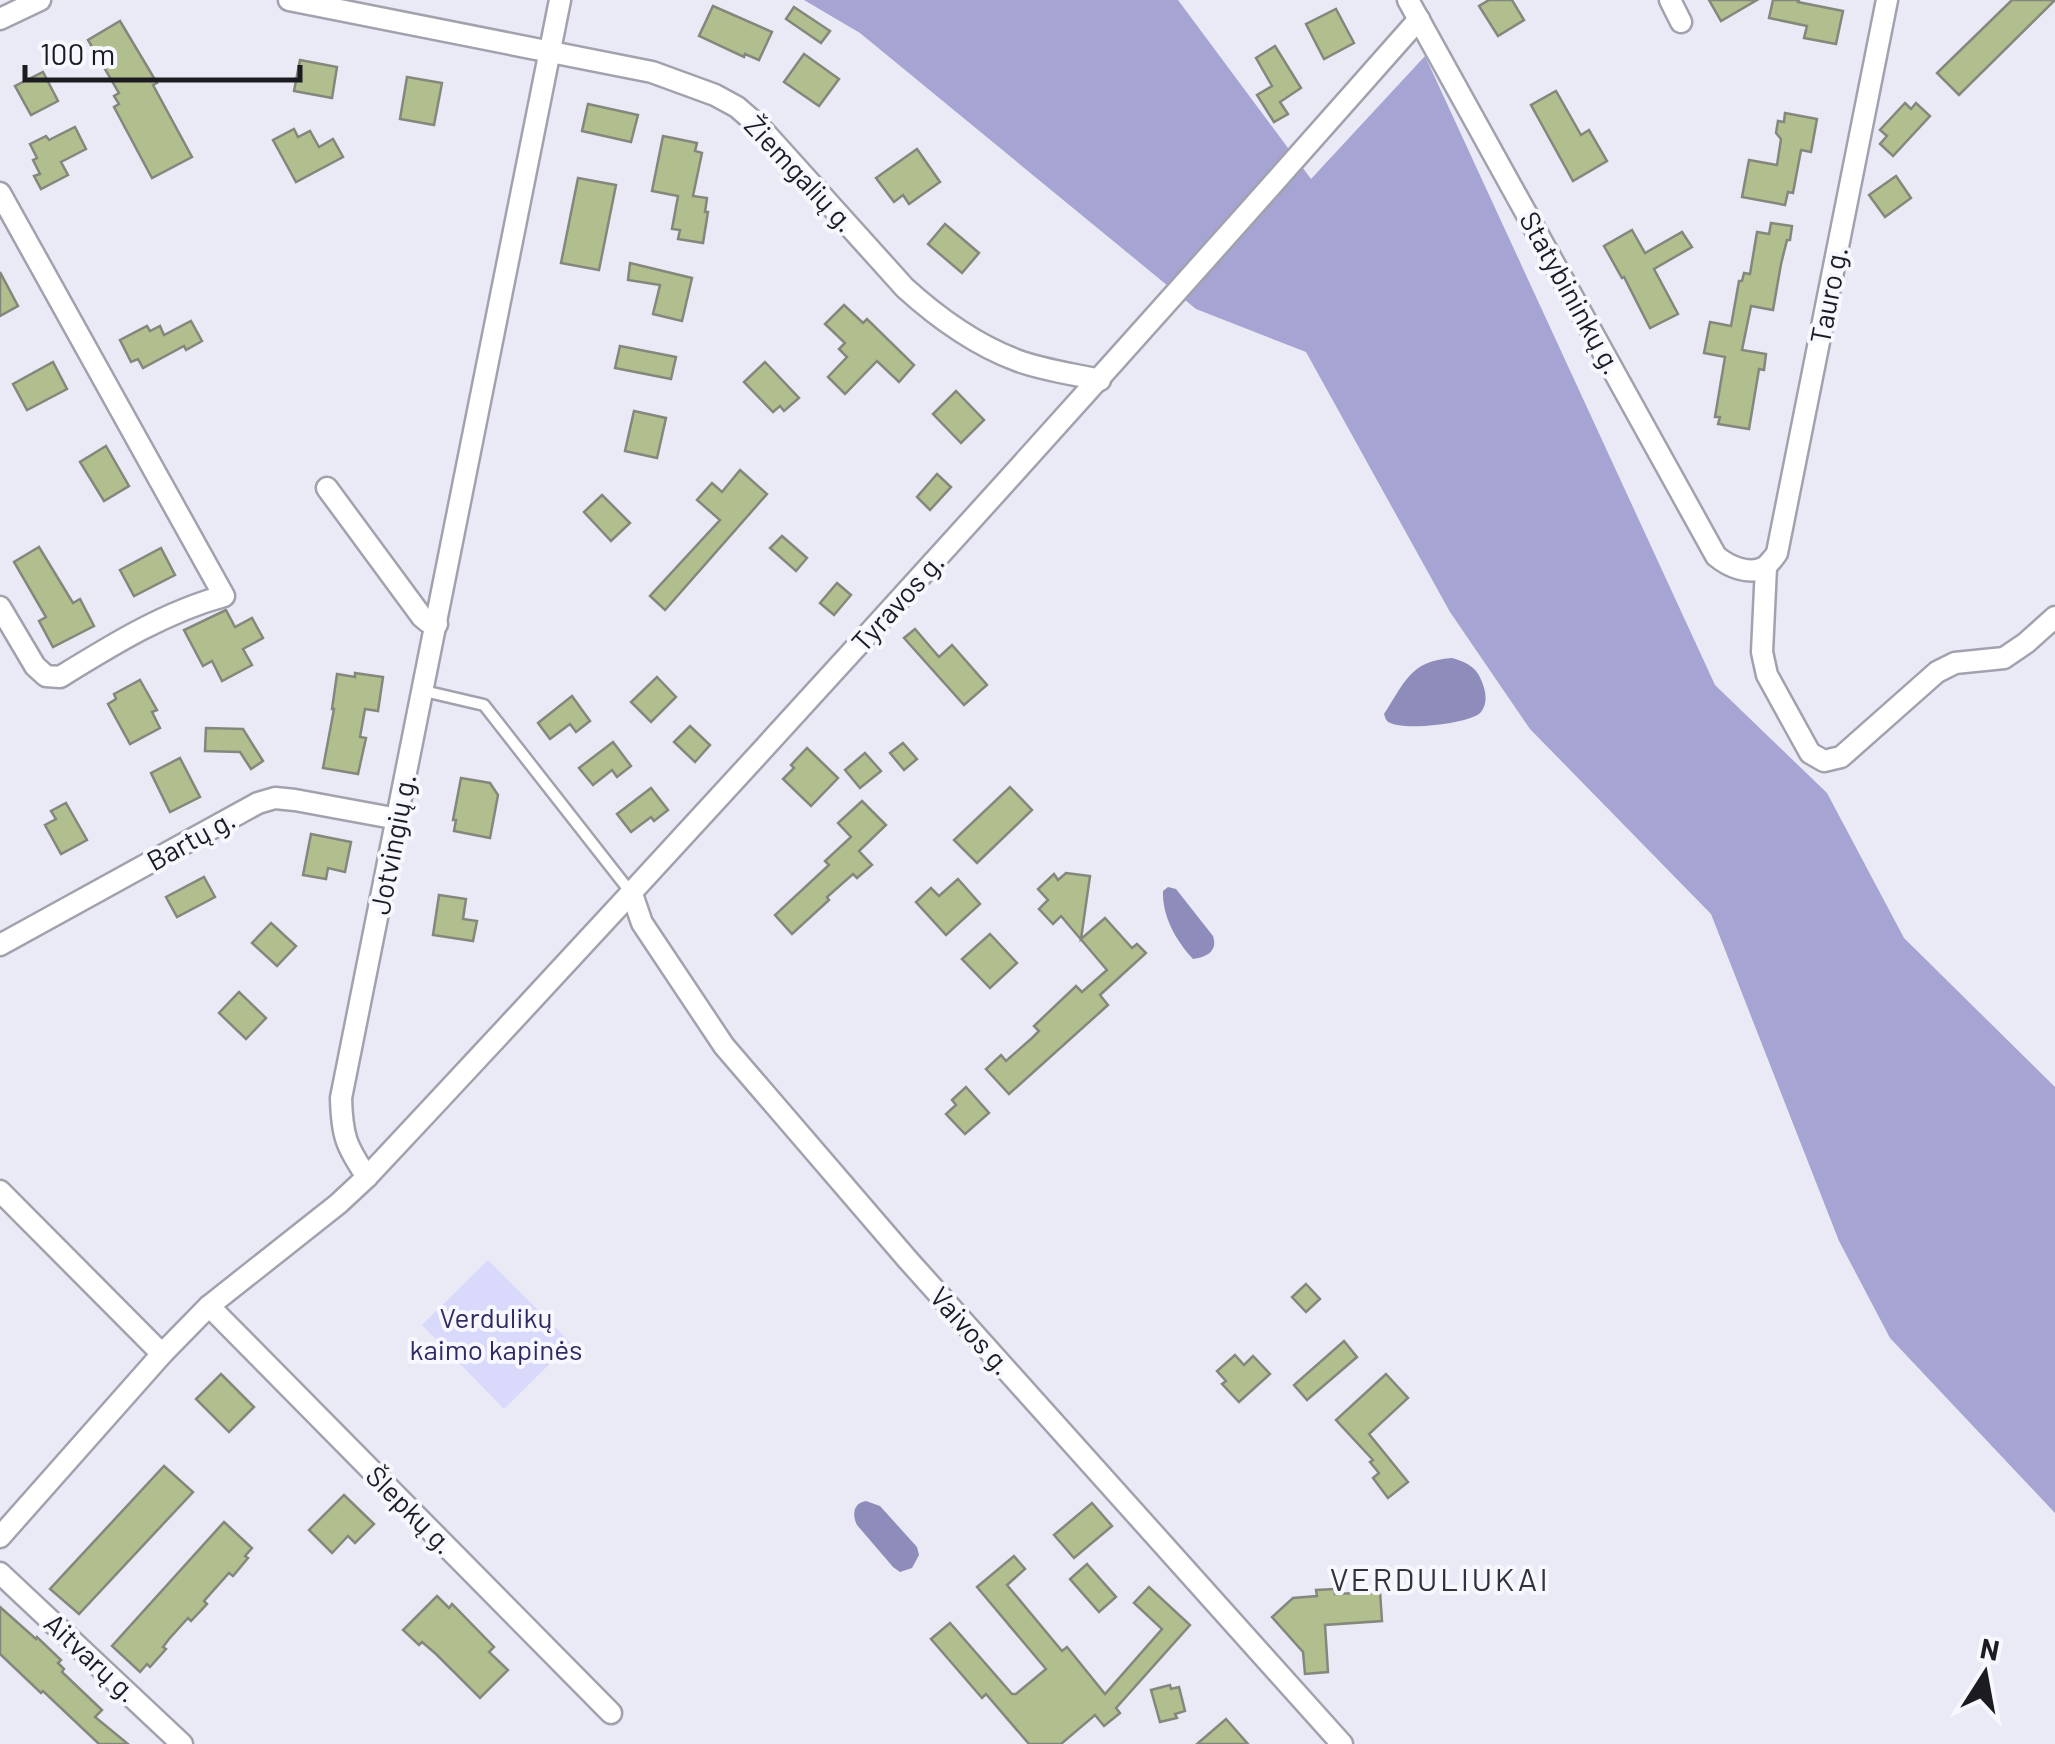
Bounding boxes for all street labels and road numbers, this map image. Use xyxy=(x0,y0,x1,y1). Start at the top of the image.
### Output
street label: Žiemgalių g. xyxy=(738,108,863,239)
street label: Statybininkų g. xyxy=(1513,205,1631,380)
street label: Tauro g. xyxy=(1802,243,1854,346)
street label: Tyravos g. xyxy=(844,545,951,658)
street label: Jotvingių g. xyxy=(362,771,422,917)
street label: Bartų g. xyxy=(140,801,241,877)
street label: Vaivos g. xyxy=(923,1279,1020,1381)
street label: Šlepkų g. xyxy=(360,1458,462,1560)
street label: Aitvarų g. xyxy=(38,1606,145,1709)

